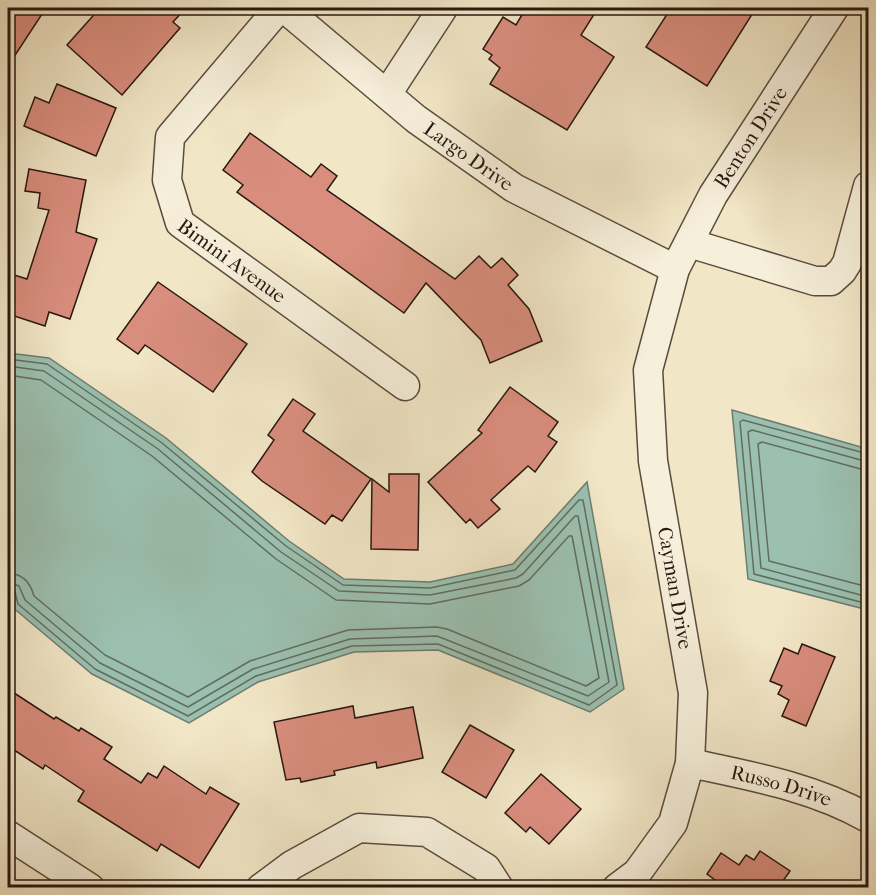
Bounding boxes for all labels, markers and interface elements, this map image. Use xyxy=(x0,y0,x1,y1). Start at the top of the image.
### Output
street label: Benton Drive xyxy=(709,82,792,192)
street label: Largo Drive xyxy=(420,117,518,195)
street label: Bimini Avenue xyxy=(173,214,291,307)
street label: Cayman Drive xyxy=(653,525,697,651)
street label: Russo Drive xyxy=(729,760,835,811)

